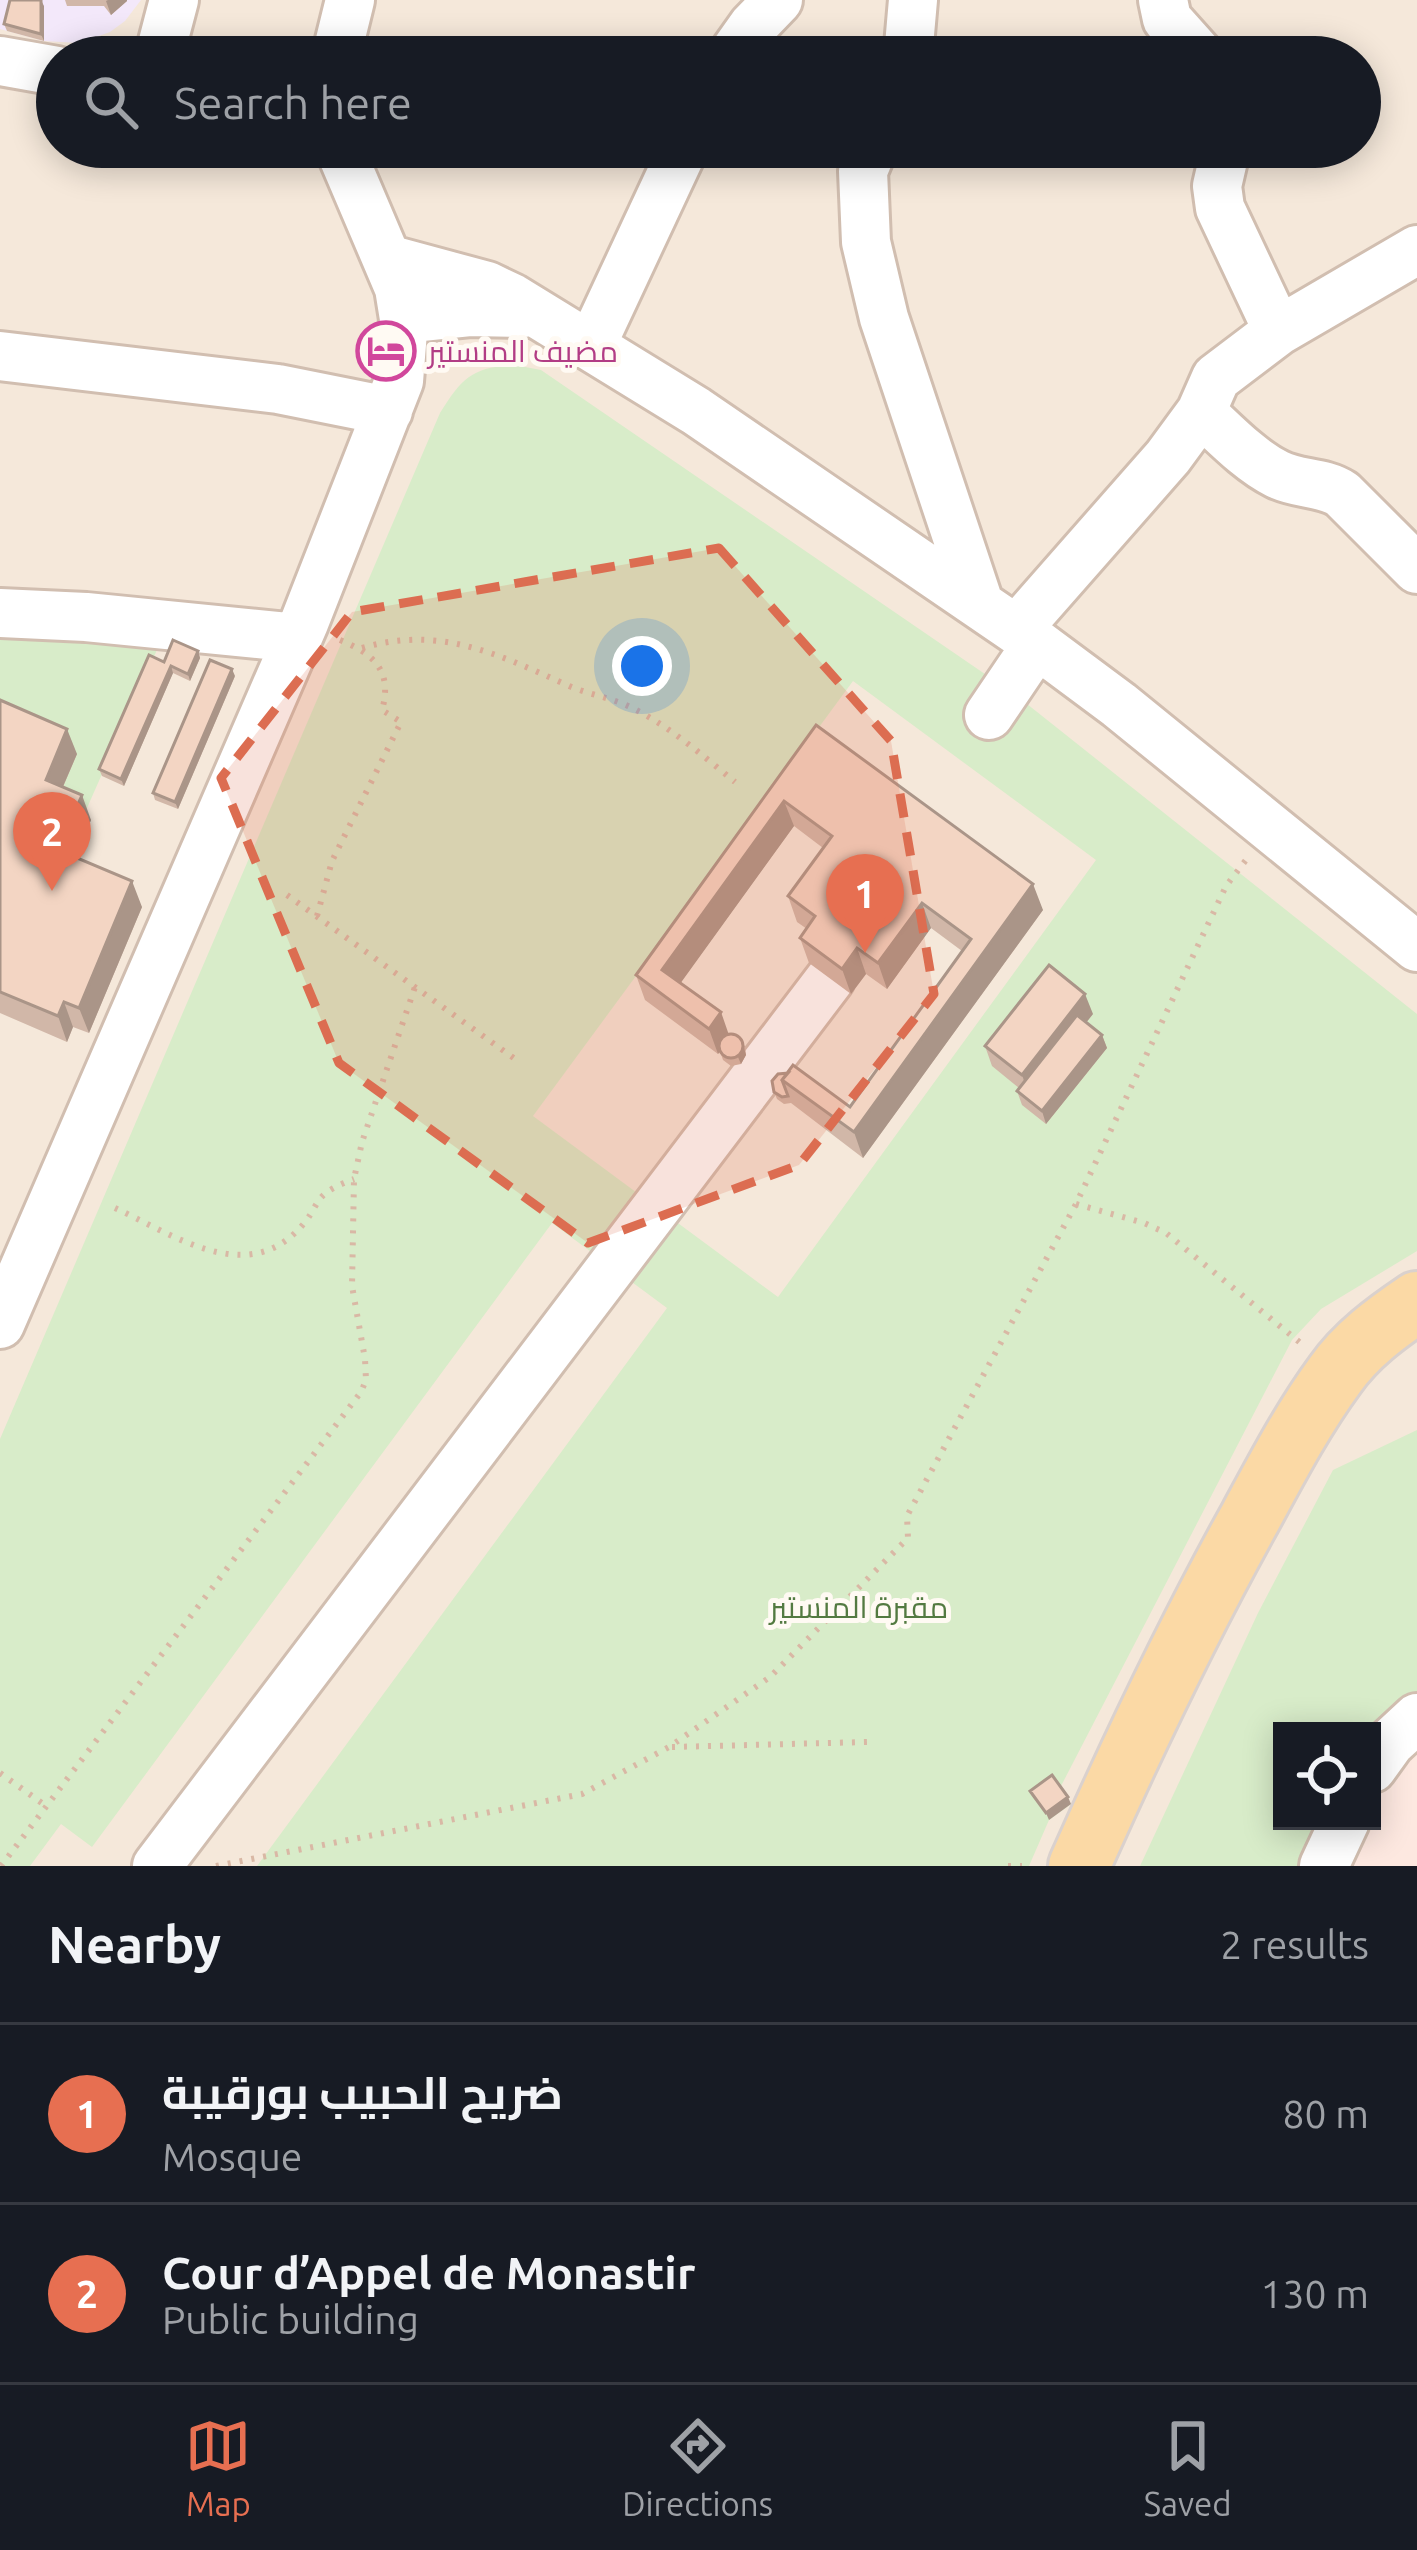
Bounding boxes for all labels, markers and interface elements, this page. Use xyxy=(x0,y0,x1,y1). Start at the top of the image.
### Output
search box xyxy=(36,36,1381,168)
icon: search xyxy=(78,69,144,135)
text: Search here xyxy=(174,77,412,128)
hotel icon: مضيف المنستير xyxy=(355,320,417,382)
place label: مضيف المنستير xyxy=(426,334,618,369)
your location xyxy=(612,636,672,696)
pin: 2 xyxy=(13,792,91,891)
pin: 1 xyxy=(826,854,904,953)
park label: مقبرة المنستير xyxy=(768,1590,948,1625)
map controls xyxy=(1273,1722,1381,1830)
button: locate xyxy=(1273,1722,1381,1830)
text: Nearby xyxy=(48,1915,221,1973)
text: 2 results xyxy=(1220,1923,1369,1966)
text: ضريح الحبيب بورقيبة xyxy=(162,2067,563,2118)
text: 1 xyxy=(76,2092,98,2135)
text: 80 m xyxy=(1282,2092,1369,2135)
text: Mosque xyxy=(162,2135,302,2178)
text: Cour d’Appel de Monastir xyxy=(162,2247,695,2298)
text: 2 xyxy=(76,2272,98,2315)
text: 130 m xyxy=(1260,2272,1369,2315)
text: Public building xyxy=(162,2298,419,2341)
tab: Map xyxy=(185,2413,251,2522)
tab: Directions xyxy=(622,2413,773,2522)
tab: Saved xyxy=(1144,2413,1232,2522)

